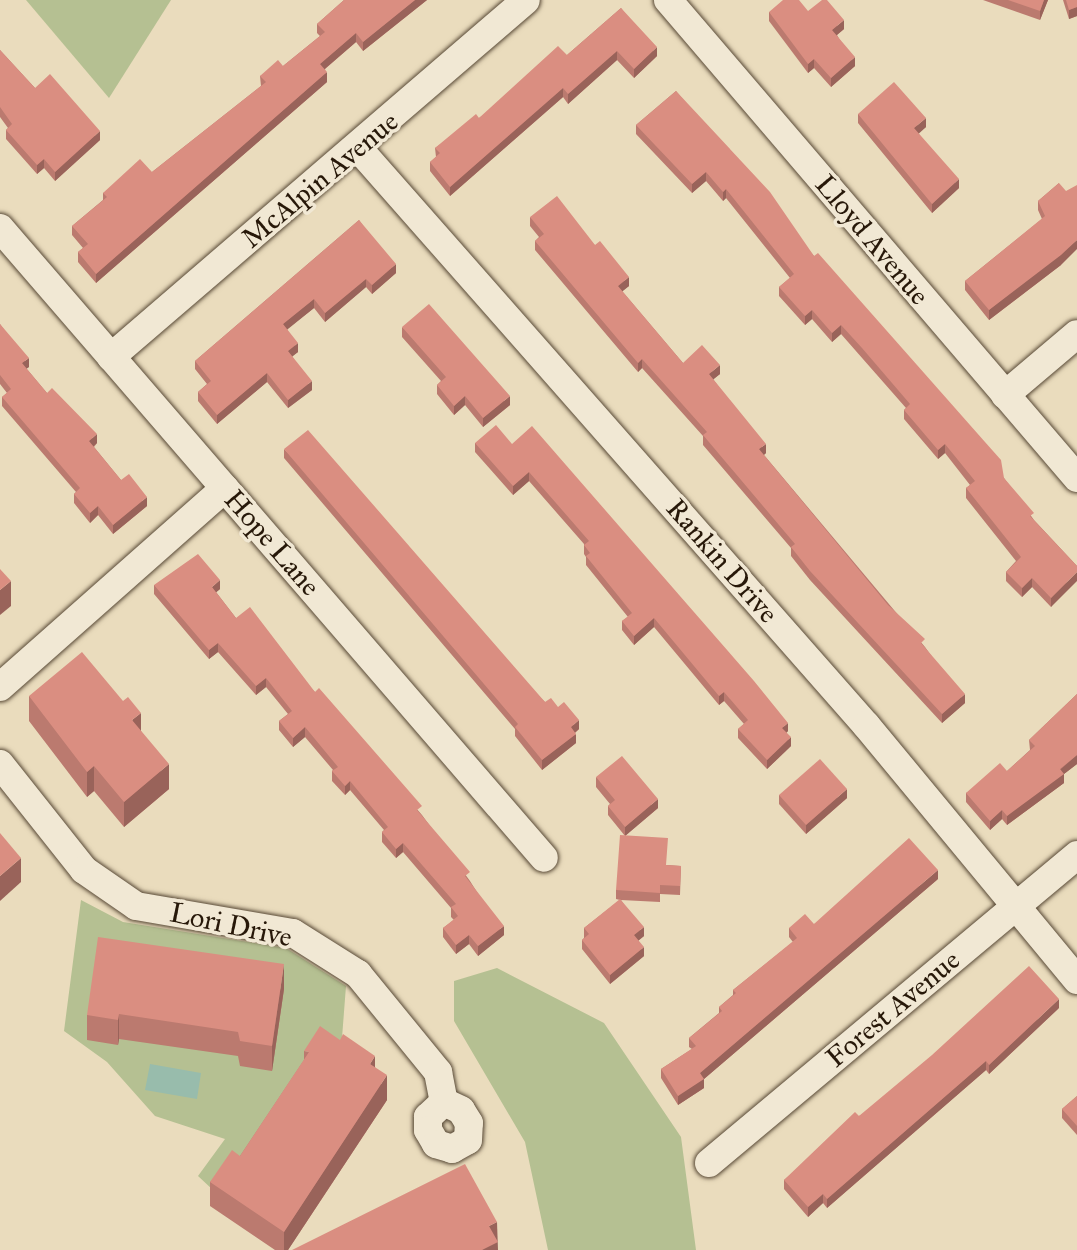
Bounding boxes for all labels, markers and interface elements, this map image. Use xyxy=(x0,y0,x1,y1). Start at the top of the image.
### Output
street label: McAlpin Avenue xyxy=(235,105,405,255)
street label: Lloyd Avenue xyxy=(808,168,936,312)
street label: Hope Lane xyxy=(217,483,327,603)
street label: Rankin Drive xyxy=(659,492,785,630)
street label: Lori Drive xyxy=(167,896,295,954)
street label: Forest Avenue xyxy=(819,943,967,1075)

